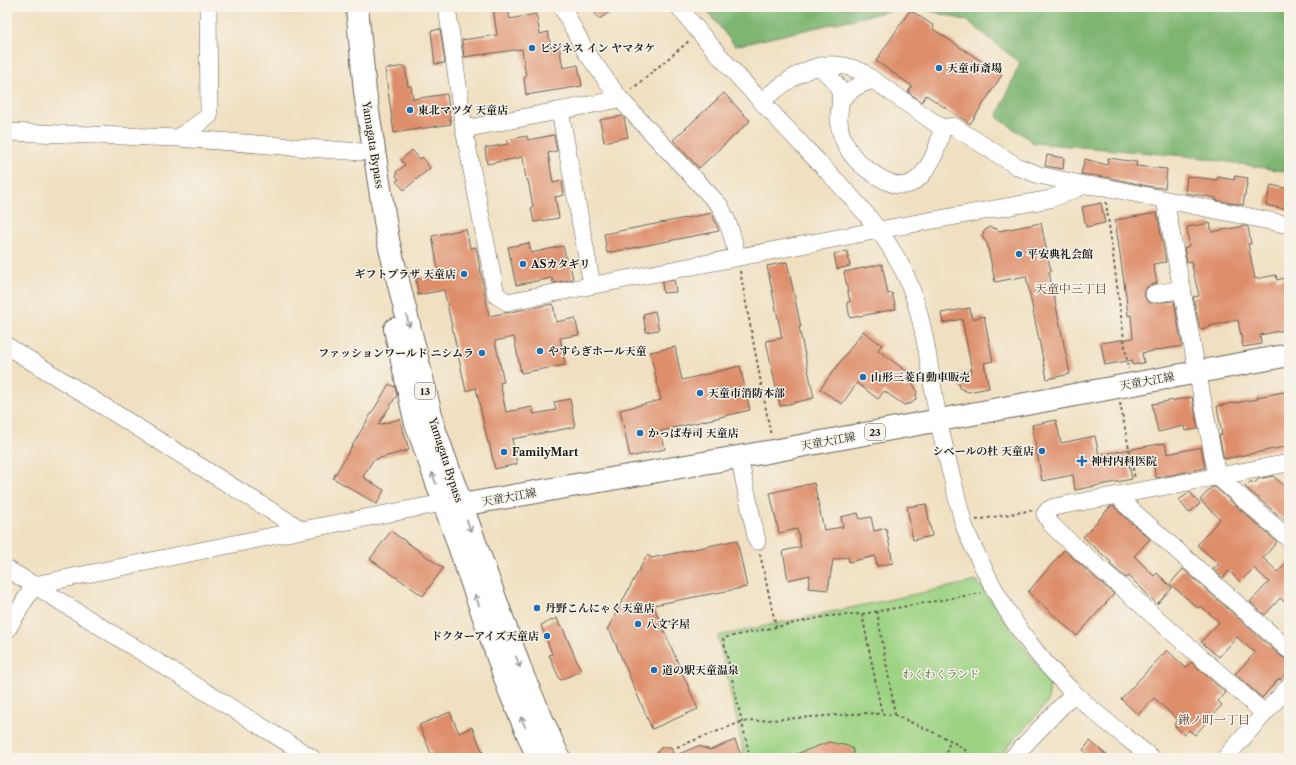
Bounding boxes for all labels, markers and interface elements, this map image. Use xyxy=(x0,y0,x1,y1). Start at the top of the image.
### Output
place label: ビジネス イン ヤマタケ xyxy=(540,41,655,55)
marker: ビジネス イン ヤマタケ xyxy=(527,43,537,53)
place label: 天童市斎場 xyxy=(947,61,1002,75)
marker: 天童市斎場 xyxy=(934,63,944,73)
street label: Yamagata Bypass xyxy=(359,99,387,190)
place label: 東北マツダ 天童店 xyxy=(418,103,508,117)
marker: 東北マツダ 天童店 xyxy=(405,105,415,115)
place label: 平安典礼会館 xyxy=(1027,247,1093,261)
marker: 平安典礼会館 xyxy=(1014,249,1024,259)
place label: ASカタギリ xyxy=(530,257,591,271)
marker: ASカタギリ xyxy=(518,259,528,269)
place label: ギフトプラザ 天童店 xyxy=(355,267,456,281)
marker: ギフトプラザ 天童店 xyxy=(459,269,469,279)
district label: 天童中三丁目 xyxy=(1035,281,1107,296)
one-way arrow xyxy=(405,315,413,328)
place label: やすらぎホール天童 xyxy=(548,344,647,358)
place label: ファッションワールド ニシムラ xyxy=(318,346,474,360)
marker: やすらぎホール天童 xyxy=(535,346,545,356)
marker: ファッションワールド ニシムラ xyxy=(477,348,487,358)
street label: 天童大江線 xyxy=(1119,369,1175,393)
place label: 山形三菱自動車販売 xyxy=(871,370,970,384)
marker: 山形三菱自動車販売 xyxy=(858,372,868,382)
road number: 13 xyxy=(415,383,435,399)
place label: 天童市消防本部 xyxy=(708,386,785,400)
marker: 天童市消防本部 xyxy=(695,388,705,398)
street label: Yamagata Bypass xyxy=(425,415,466,504)
road number: 23 xyxy=(865,424,885,440)
place label: かっぱ寿司 天童店 xyxy=(648,426,739,440)
marker: かっぱ寿司 天童店 xyxy=(635,428,645,438)
street label: 天童大江線 xyxy=(800,429,856,453)
place label: シベールの杜 天童店 xyxy=(932,444,1034,458)
place label: FamilyMart xyxy=(512,445,579,459)
marker: シベールの杜 天童店 xyxy=(1037,446,1047,456)
marker: FamilyMart xyxy=(499,447,509,457)
place label: 神村内科医院 xyxy=(1091,454,1157,468)
marker: 神村内科医院 xyxy=(1076,455,1088,467)
one-way arrow xyxy=(430,472,438,484)
street label: 天童大江線 xyxy=(481,485,537,509)
one-way arrow xyxy=(465,520,473,532)
one-way arrow xyxy=(473,595,481,607)
place label: 丹野こんにゃく天童店 xyxy=(545,601,655,615)
marker: 丹野こんにゃく天童店 xyxy=(532,603,542,613)
place label: 八文字屋 xyxy=(646,617,690,631)
marker: 八文字屋 xyxy=(633,619,643,629)
place label: ドクターアイズ天童店 xyxy=(431,629,539,643)
marker: ドクターアイズ天童店 xyxy=(542,631,552,641)
one-way arrow xyxy=(514,655,522,667)
place label: 道の駅天童温泉 xyxy=(662,663,739,677)
marker: 道の駅天童温泉 xyxy=(649,665,659,675)
park label: わくわくランド xyxy=(903,667,980,681)
district label: 鍬ノ町一丁目 xyxy=(1178,712,1250,727)
one-way arrow xyxy=(519,717,526,729)

